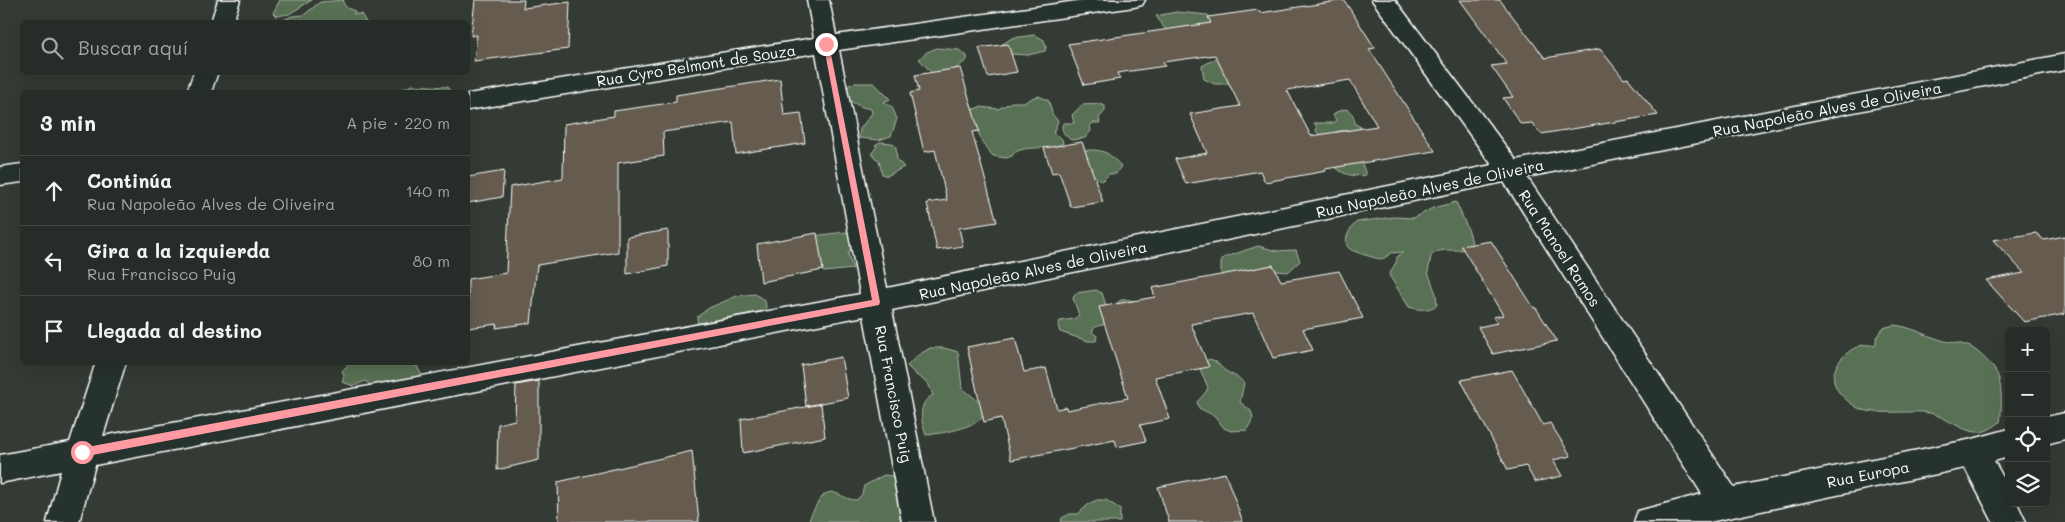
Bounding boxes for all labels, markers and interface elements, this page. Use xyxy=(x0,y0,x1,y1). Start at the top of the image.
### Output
search box xyxy=(20,20,470,75)
route end xyxy=(815,33,838,56)
icon: search xyxy=(38,34,66,62)
text: Buscar aquí xyxy=(78,35,188,60)
street label: Rua Cyro Belmont de Souza xyxy=(595,39,797,91)
street label: Rua Napoleão Alves de Oliveira xyxy=(1711,77,1943,141)
text: 3 min xyxy=(40,109,96,136)
text: A pie · 220 m xyxy=(346,112,450,133)
street label: Rua Napoleão Alves de Oliveira xyxy=(1314,154,1546,222)
text: Continúa xyxy=(87,168,172,193)
icon: ahead xyxy=(40,177,68,205)
text: 140 m xyxy=(406,180,450,201)
street label: Rua Manoel Ramos xyxy=(1515,186,1605,310)
text: Rua Napoleão Alves de Oliveira xyxy=(87,193,335,214)
street label: Rua Napoleão Alves de Oliveira xyxy=(917,236,1149,304)
text: Gira a la izquierda xyxy=(87,238,270,263)
icon: left xyxy=(40,247,68,275)
text: 80 m xyxy=(413,250,450,271)
text: Rua Francisco Puig xyxy=(87,263,236,284)
icon: arrive xyxy=(40,317,68,345)
text: Llegada al destino xyxy=(87,318,262,343)
street label: Rua Francisco Puig xyxy=(871,324,917,465)
map controls xyxy=(2005,327,2050,507)
button: + xyxy=(2005,327,2050,372)
button: − xyxy=(2005,372,2050,417)
button: locate xyxy=(2005,417,2050,462)
route start xyxy=(71,441,94,464)
street label: Rua Europa xyxy=(1825,456,1911,492)
button: layers xyxy=(2005,462,2050,507)

